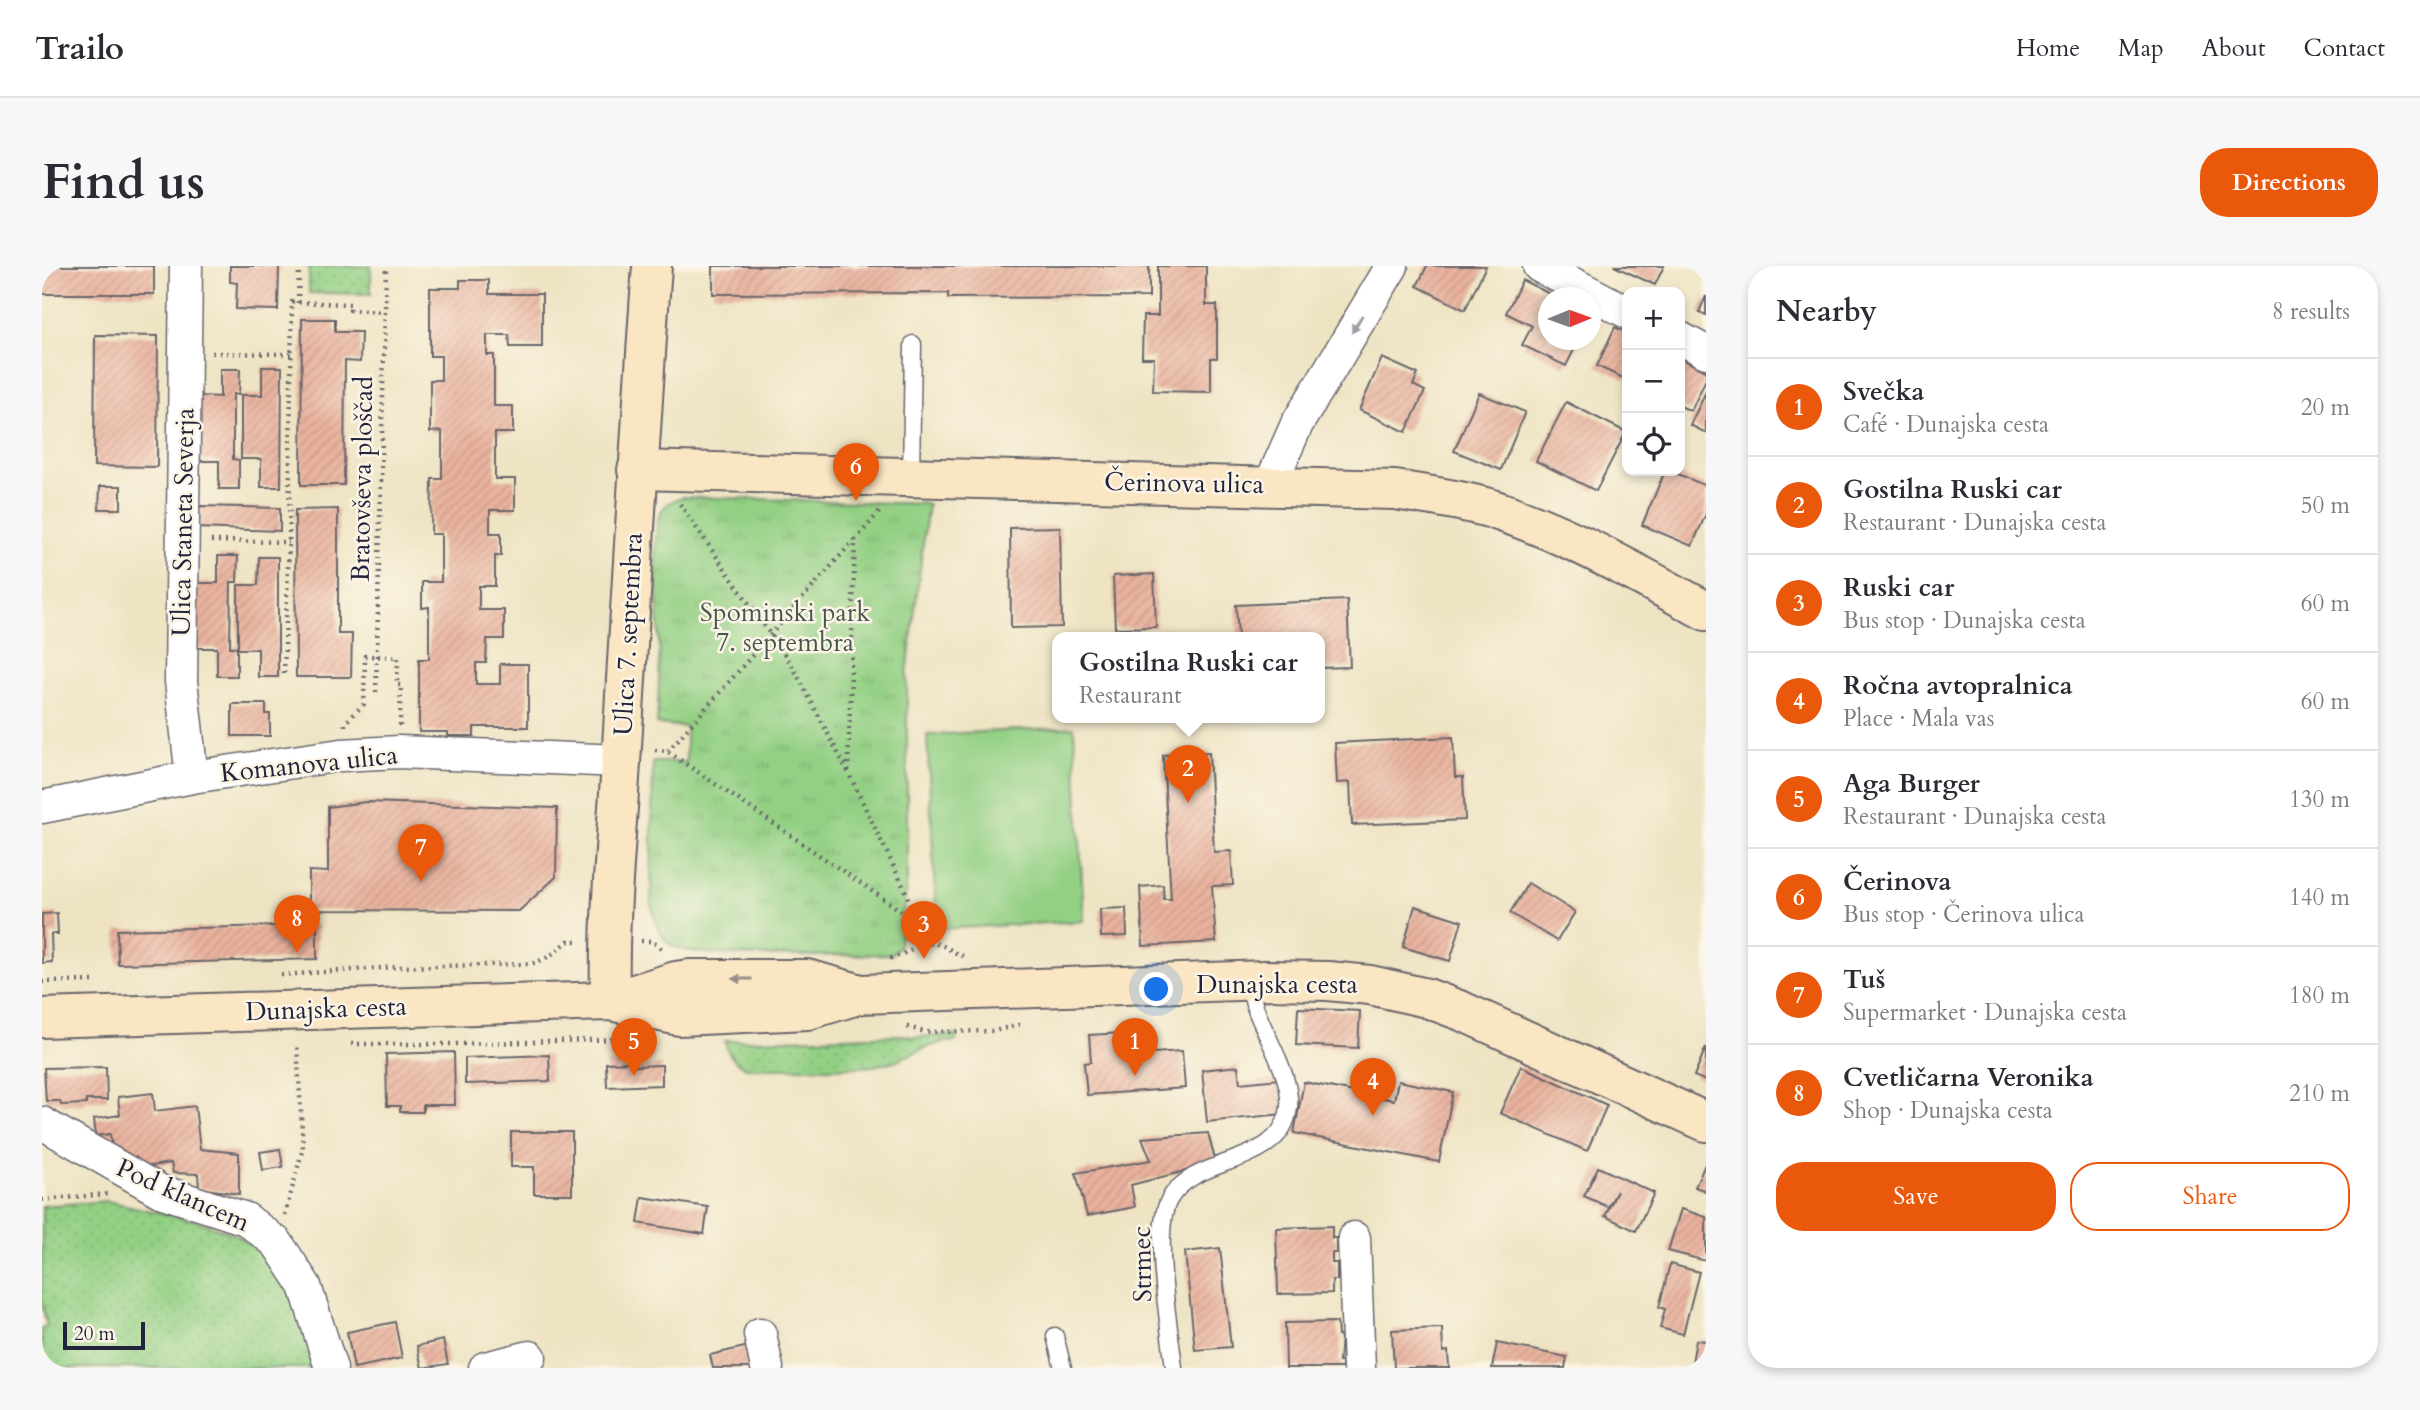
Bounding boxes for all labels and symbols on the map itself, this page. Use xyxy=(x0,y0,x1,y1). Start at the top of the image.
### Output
north arrow xyxy=(1538,287,1601,350)
one-way arrow xyxy=(1350,315,1363,334)
street label: Bratovševa ploščad xyxy=(343,376,381,582)
street label: Ulica Staneta Severja xyxy=(164,407,202,637)
pin: 6 xyxy=(833,443,879,501)
street label: Čerinova ulica xyxy=(1104,464,1264,502)
street label: Ulica 7. septembra xyxy=(605,532,651,736)
park label: Spominski park 7. septembra xyxy=(700,595,870,660)
street label: Komanova ulica xyxy=(219,737,399,791)
pin: 2 xyxy=(1165,745,1211,803)
pin: 7 xyxy=(398,824,444,882)
pin: 8 xyxy=(274,895,320,953)
pin: 3 xyxy=(901,901,947,959)
street label: Dunajska cesta xyxy=(1196,967,1358,1002)
your location xyxy=(1139,972,1173,1006)
one-way arrow xyxy=(730,973,752,985)
street label: Dunajska cesta xyxy=(245,989,407,1029)
pin: 5 xyxy=(611,1018,657,1076)
pin: 1 xyxy=(1112,1018,1158,1076)
pin: 4 xyxy=(1350,1058,1396,1116)
street label: Pod klancem xyxy=(111,1150,255,1240)
street label: Strmec xyxy=(1124,1226,1160,1302)
scale bar xyxy=(63,1319,145,1351)

